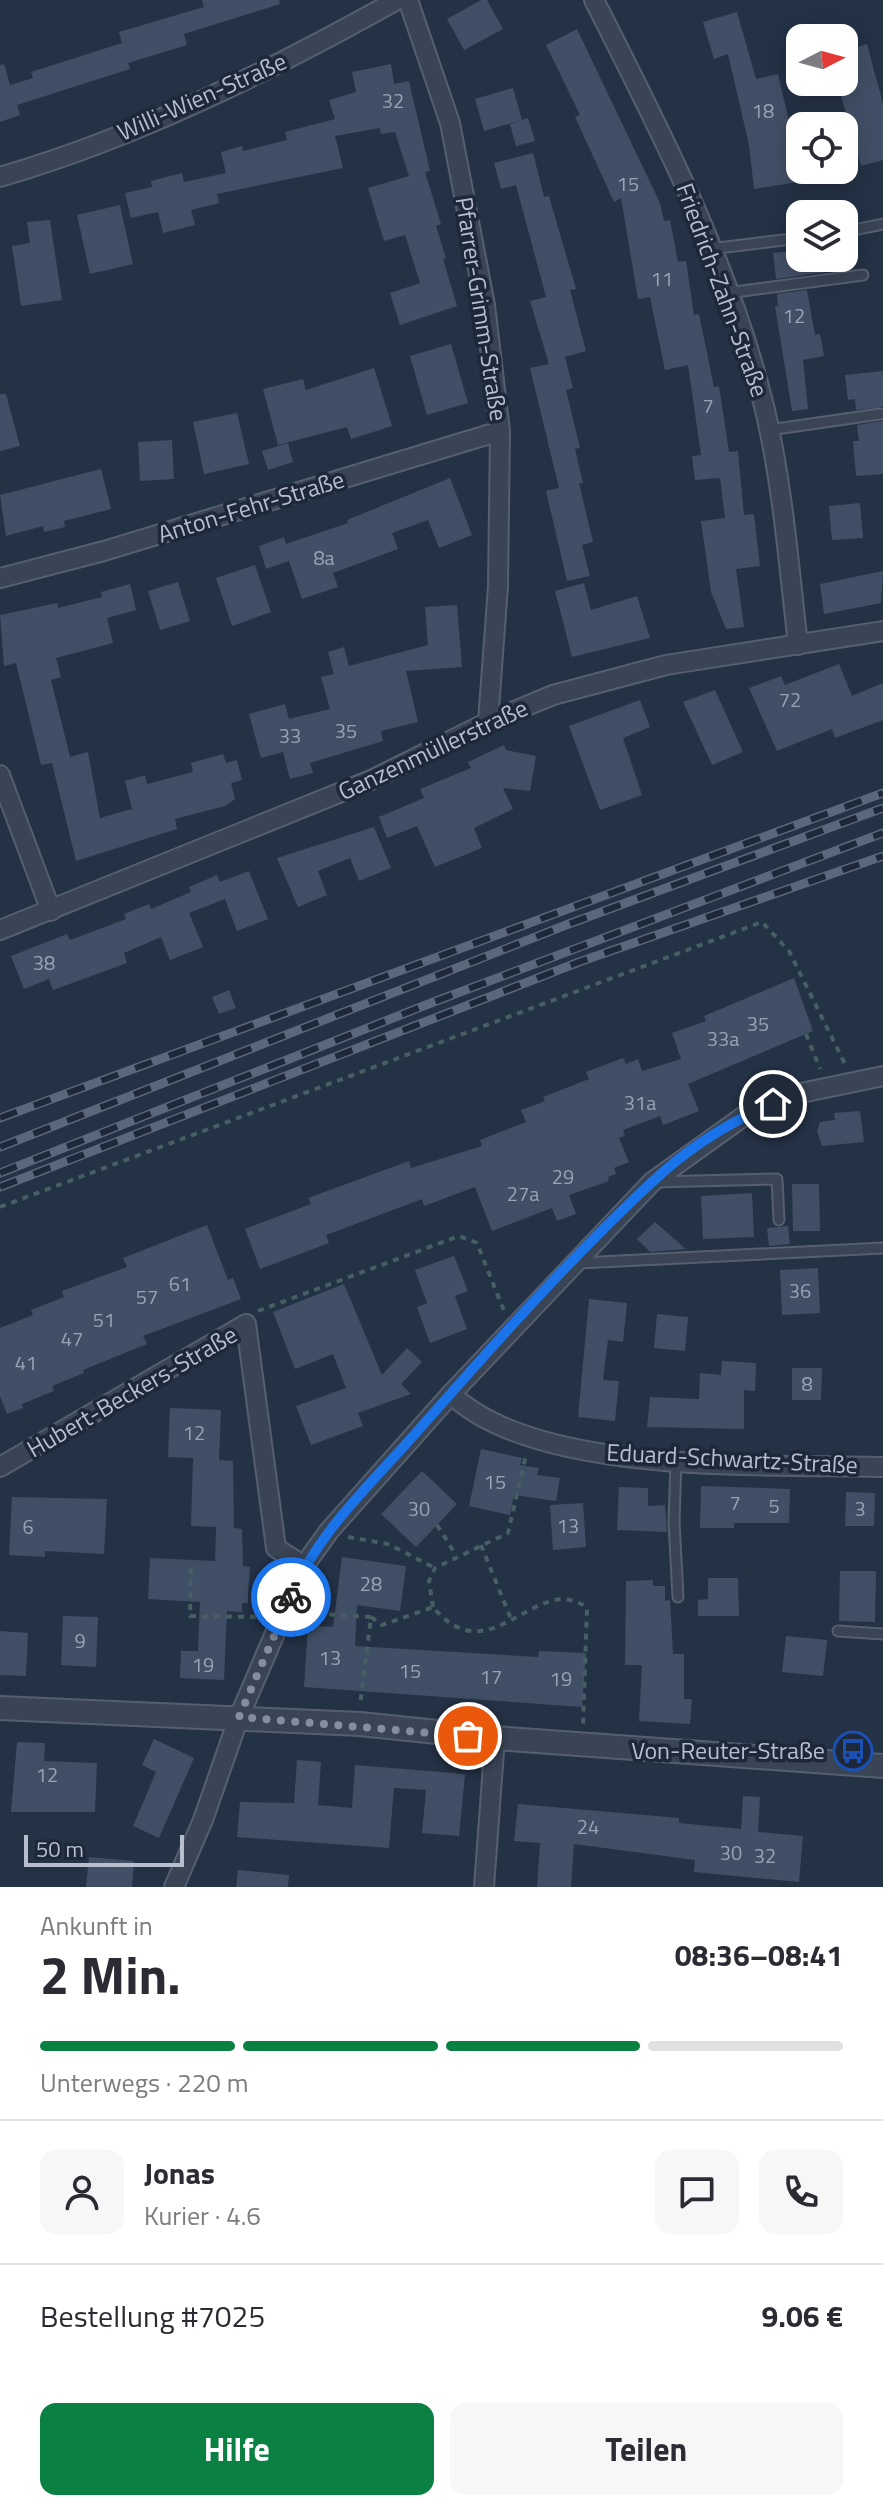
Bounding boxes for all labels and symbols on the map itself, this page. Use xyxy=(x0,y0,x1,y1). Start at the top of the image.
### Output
north arrow xyxy=(786,24,858,96)
street label: Willi-Wien-Straße xyxy=(111,43,292,149)
house number: 32 xyxy=(382,85,404,116)
house number: 18 xyxy=(752,95,774,126)
house number: 15 xyxy=(617,168,639,199)
street label: Friedrich-Zahn-Straße xyxy=(668,178,778,402)
street label: Pfarrer-Grimm-Straße xyxy=(447,194,517,423)
house number: 11 xyxy=(651,263,673,294)
house number: 12 xyxy=(783,300,805,331)
house number: 7 xyxy=(702,390,714,421)
street label: Anton-Fehr-Straße xyxy=(153,461,348,552)
house number: 8a xyxy=(313,542,335,573)
house number: 72 xyxy=(779,684,801,715)
street label: Ganzenmüllerstraße xyxy=(332,689,533,809)
house number: 35 xyxy=(335,715,357,746)
house number: 33 xyxy=(279,720,301,751)
house number: 38 xyxy=(33,947,55,978)
house number: 35 xyxy=(747,1008,769,1039)
house number: 33a xyxy=(707,1023,739,1054)
pin xyxy=(739,1070,807,1138)
house number: 31a xyxy=(624,1087,656,1118)
house number: 29 xyxy=(552,1161,574,1192)
house number: 27a xyxy=(507,1178,539,1209)
house number: 61 xyxy=(169,1268,191,1299)
house number: 36 xyxy=(789,1275,811,1306)
house number: 57 xyxy=(136,1281,158,1312)
house number: 51 xyxy=(93,1304,115,1335)
street label: Hubert-Beckers-Straße xyxy=(20,1316,243,1466)
house number: 47 xyxy=(61,1323,83,1354)
house number: 41 xyxy=(15,1347,37,1378)
house number: 8 xyxy=(801,1368,813,1399)
house number: 12 xyxy=(183,1417,205,1448)
street label: Eduard-Schwartz-Straße xyxy=(605,1433,859,1483)
house number: 15 xyxy=(484,1466,506,1497)
house number: 7 xyxy=(729,1487,741,1518)
house number: 5 xyxy=(768,1490,780,1521)
house number: 30 xyxy=(408,1493,430,1524)
house number: 3 xyxy=(854,1493,866,1524)
house number: 13 xyxy=(557,1510,579,1541)
house number: 6 xyxy=(22,1511,34,1542)
courier xyxy=(251,1557,331,1637)
house number: 28 xyxy=(360,1568,382,1599)
house number: 9 xyxy=(74,1625,86,1656)
house number: 13 xyxy=(319,1642,341,1673)
house number: 19 xyxy=(192,1649,214,1680)
house number: 15 xyxy=(399,1655,421,1686)
house number: 17 xyxy=(480,1661,502,1692)
house number: 19 xyxy=(550,1663,572,1694)
pin xyxy=(434,1702,502,1770)
bus stop icon: Von-Reuter-Straße xyxy=(832,1730,874,1772)
place label: Von-Reuter-Straße xyxy=(631,1732,825,1768)
house number: 12 xyxy=(36,1759,58,1790)
house number: 24 xyxy=(577,1811,599,1842)
scale bar xyxy=(24,1831,184,1867)
house number: 30 xyxy=(720,1837,742,1868)
house number: 32 xyxy=(754,1840,776,1871)

